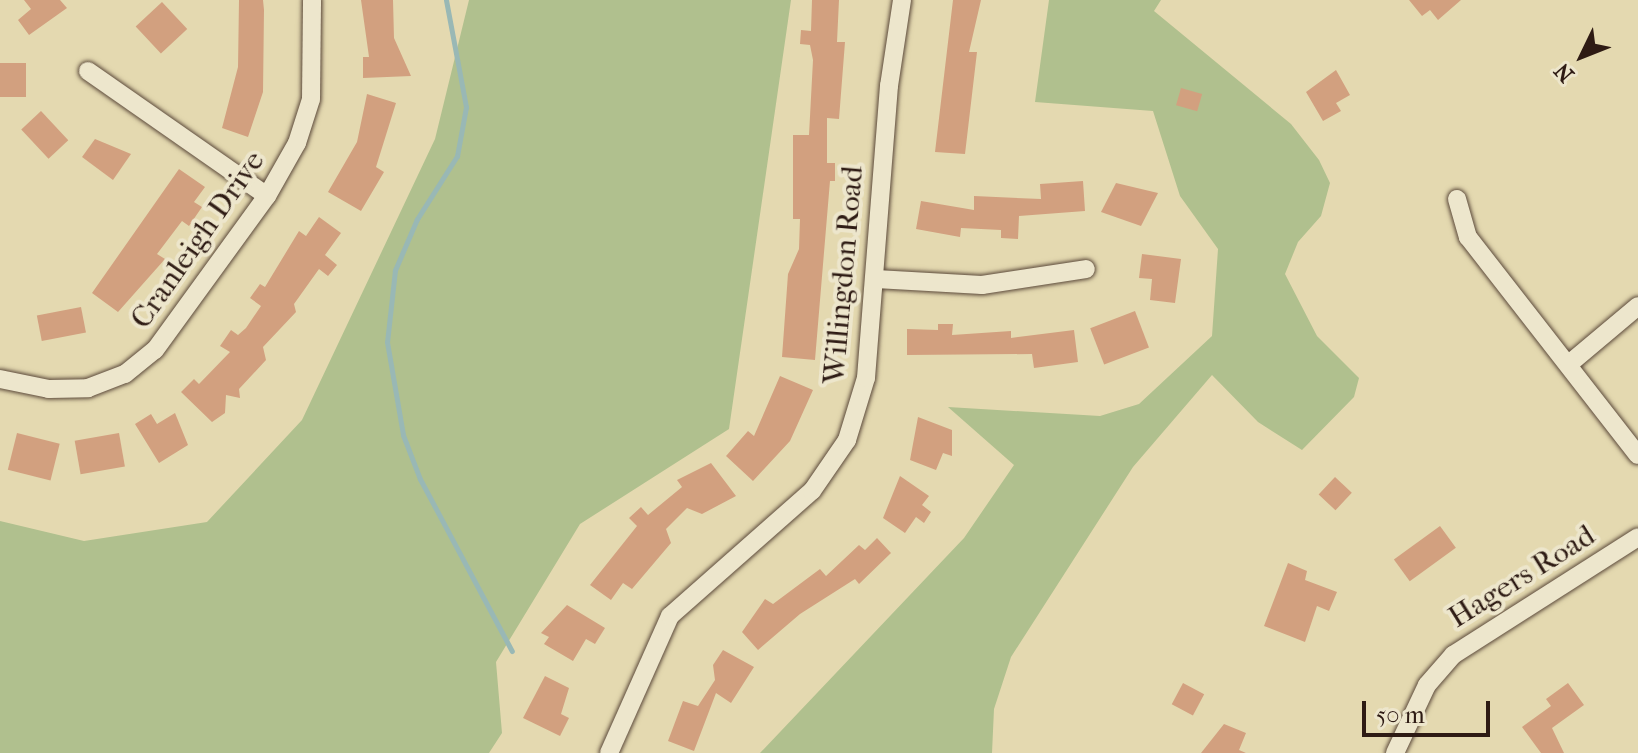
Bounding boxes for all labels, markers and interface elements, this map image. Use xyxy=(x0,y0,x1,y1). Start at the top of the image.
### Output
north arrow xyxy=(1542,16,1622,96)
text: N xyxy=(1549,57,1580,87)
street label: Cranleigh Drive xyxy=(123,144,273,336)
street label: Willingdon Road xyxy=(817,164,871,386)
street label: Hagers Road xyxy=(1442,518,1602,636)
scale bar xyxy=(1366,685,1494,735)
text: 50 m xyxy=(1376,701,1425,729)

